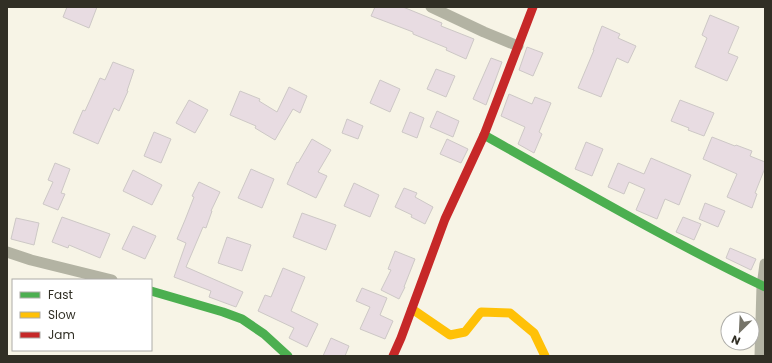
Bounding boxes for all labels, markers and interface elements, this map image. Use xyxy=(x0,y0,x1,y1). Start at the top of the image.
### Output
legend xyxy=(12,279,152,351)
text: Fast xyxy=(48,286,73,303)
text: Slow xyxy=(48,306,76,323)
north arrow xyxy=(720,311,760,351)
text: Jam xyxy=(48,326,75,343)
text: N xyxy=(729,331,743,349)

